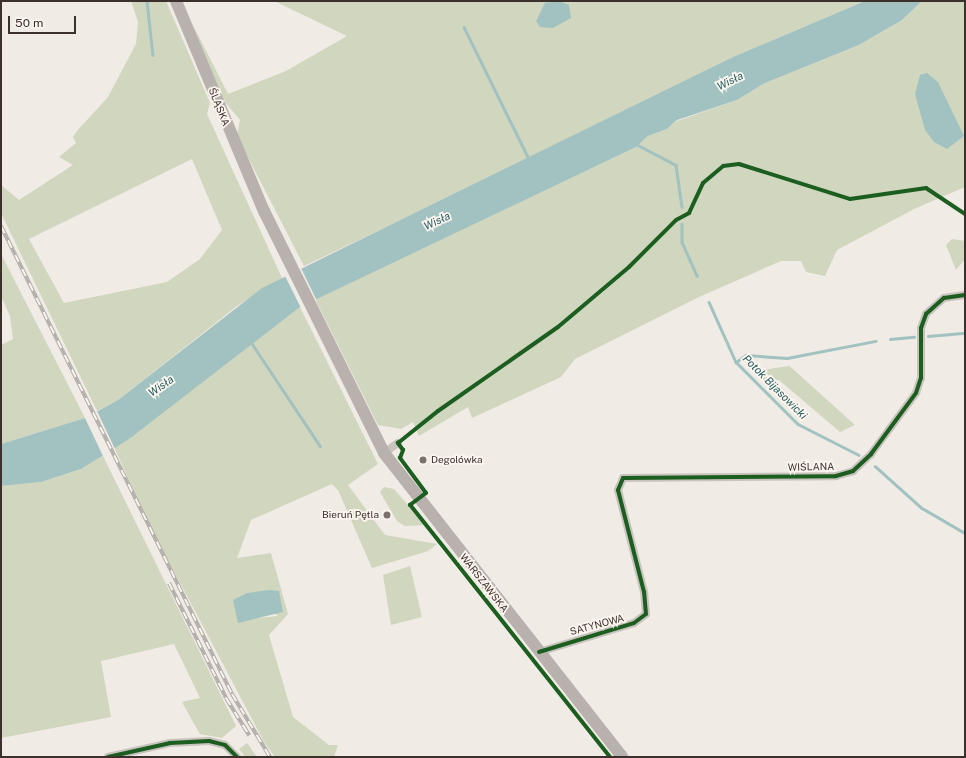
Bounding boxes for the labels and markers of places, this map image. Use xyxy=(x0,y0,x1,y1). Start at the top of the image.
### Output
place label: Degolówka xyxy=(431,454,482,466)
marker: Degolówka xyxy=(418,455,428,465)
place label: Bieruń Pętla xyxy=(322,509,379,521)
marker: Bieruń Pętla xyxy=(382,510,392,520)

